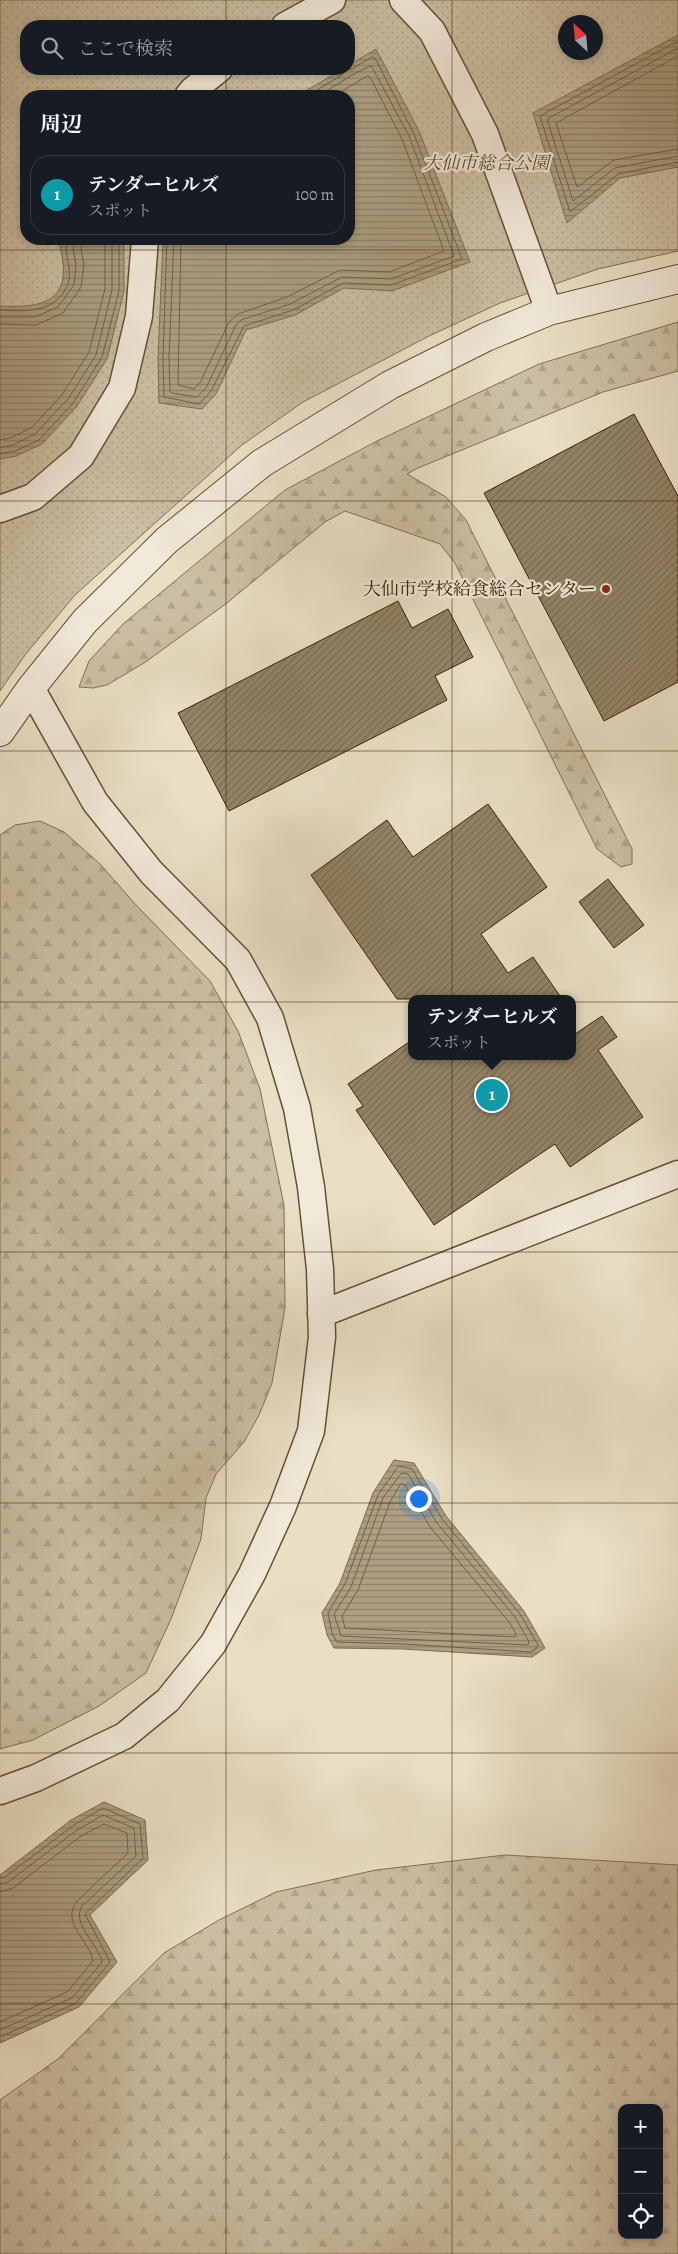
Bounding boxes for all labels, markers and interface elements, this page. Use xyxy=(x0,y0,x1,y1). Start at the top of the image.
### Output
north arrow xyxy=(558,15,603,60)
search box xyxy=(20,20,355,75)
icon: search xyxy=(38,34,66,62)
text: ここで検索 xyxy=(78,36,173,62)
text: 周辺 xyxy=(40,110,82,138)
park label: 大仙市総合公園 xyxy=(423,151,552,175)
text: テンダーヒルズ xyxy=(88,172,219,198)
text: 1 xyxy=(54,184,60,206)
text: 100 m xyxy=(295,184,334,206)
text: スポット xyxy=(88,200,152,222)
place label: 大仙市学校給食総合センター xyxy=(363,577,596,601)
marker: 大仙市学校給食総合センター xyxy=(600,583,612,595)
popup xyxy=(408,995,576,1060)
text: テンダーヒルズ xyxy=(427,1004,557,1030)
text: スポット xyxy=(427,1032,491,1054)
pin: 1 xyxy=(476,1076,508,1114)
your location xyxy=(406,1486,432,1512)
map controls xyxy=(618,2104,663,2239)
button: + xyxy=(618,2104,663,2149)
button: − xyxy=(618,2149,663,2194)
button: locate xyxy=(618,2194,663,2239)

